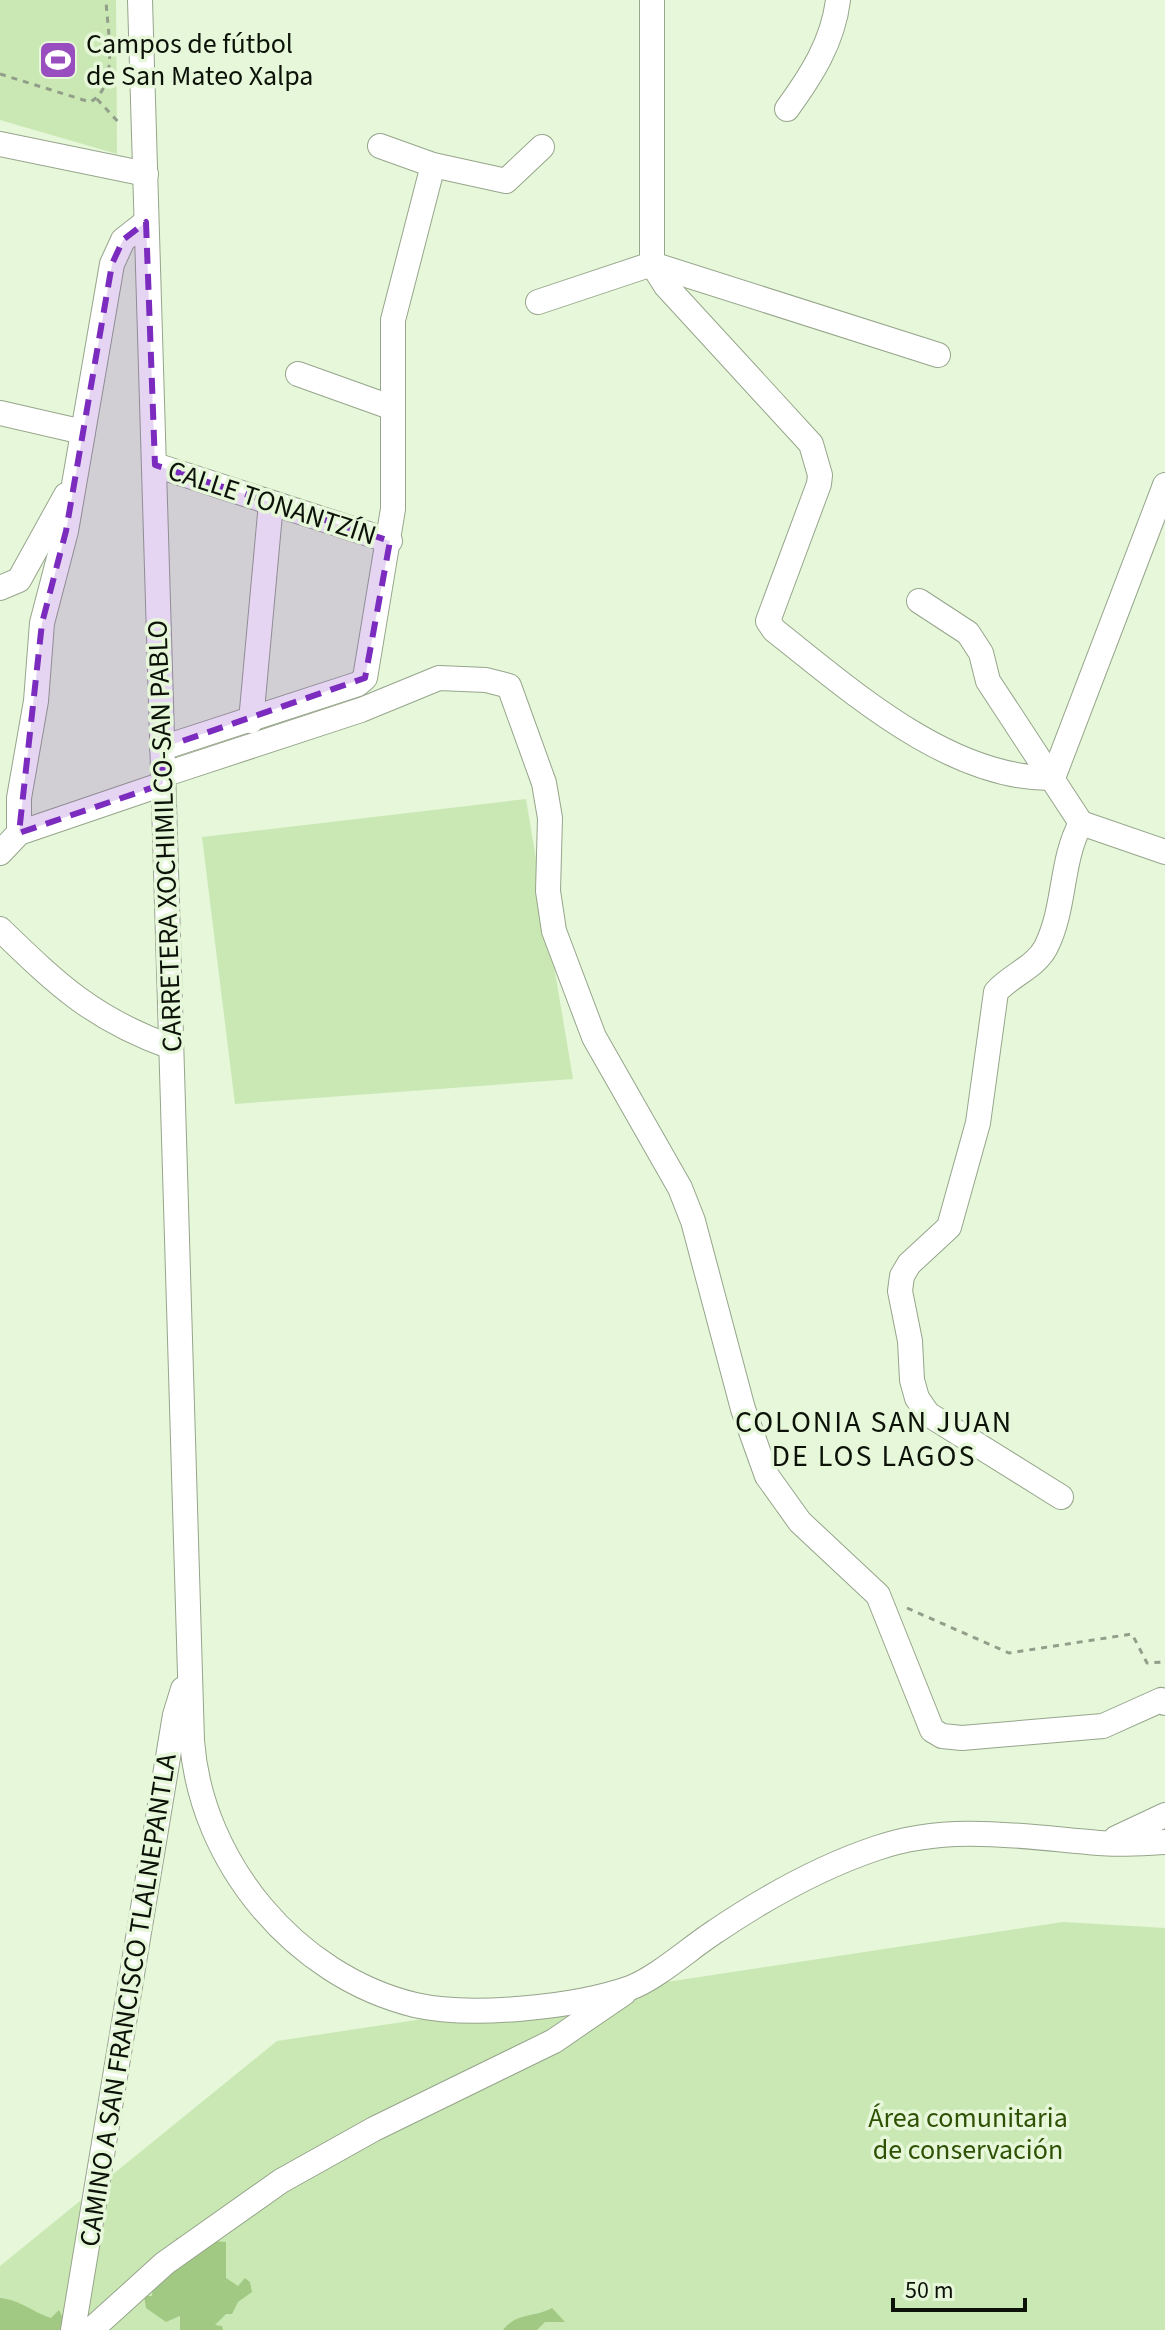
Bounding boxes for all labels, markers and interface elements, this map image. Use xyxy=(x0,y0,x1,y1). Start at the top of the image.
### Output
place label: Campos de fútbol de San Mateo Xalpa xyxy=(86,24,313,96)
sports icon: Campos de fútbol de San Mateo Xalpa xyxy=(37,39,79,81)
street label: CALLE TONANTZÍN xyxy=(163,450,381,556)
street label: CARRETERA XOCHIMILCO-SAN PABLO xyxy=(137,619,193,1053)
district label: COLONIA SAN JUAN DE LOS LAGOS xyxy=(735,1401,1013,1478)
street label: CAMINO A SAN FRANCISCO TLALNEPANTLA xyxy=(69,1750,187,2249)
park label: Área comunitaria de conservación xyxy=(868,2098,1068,2170)
scale bar xyxy=(893,2262,1025,2312)
text: 50 m xyxy=(905,2273,954,2308)

